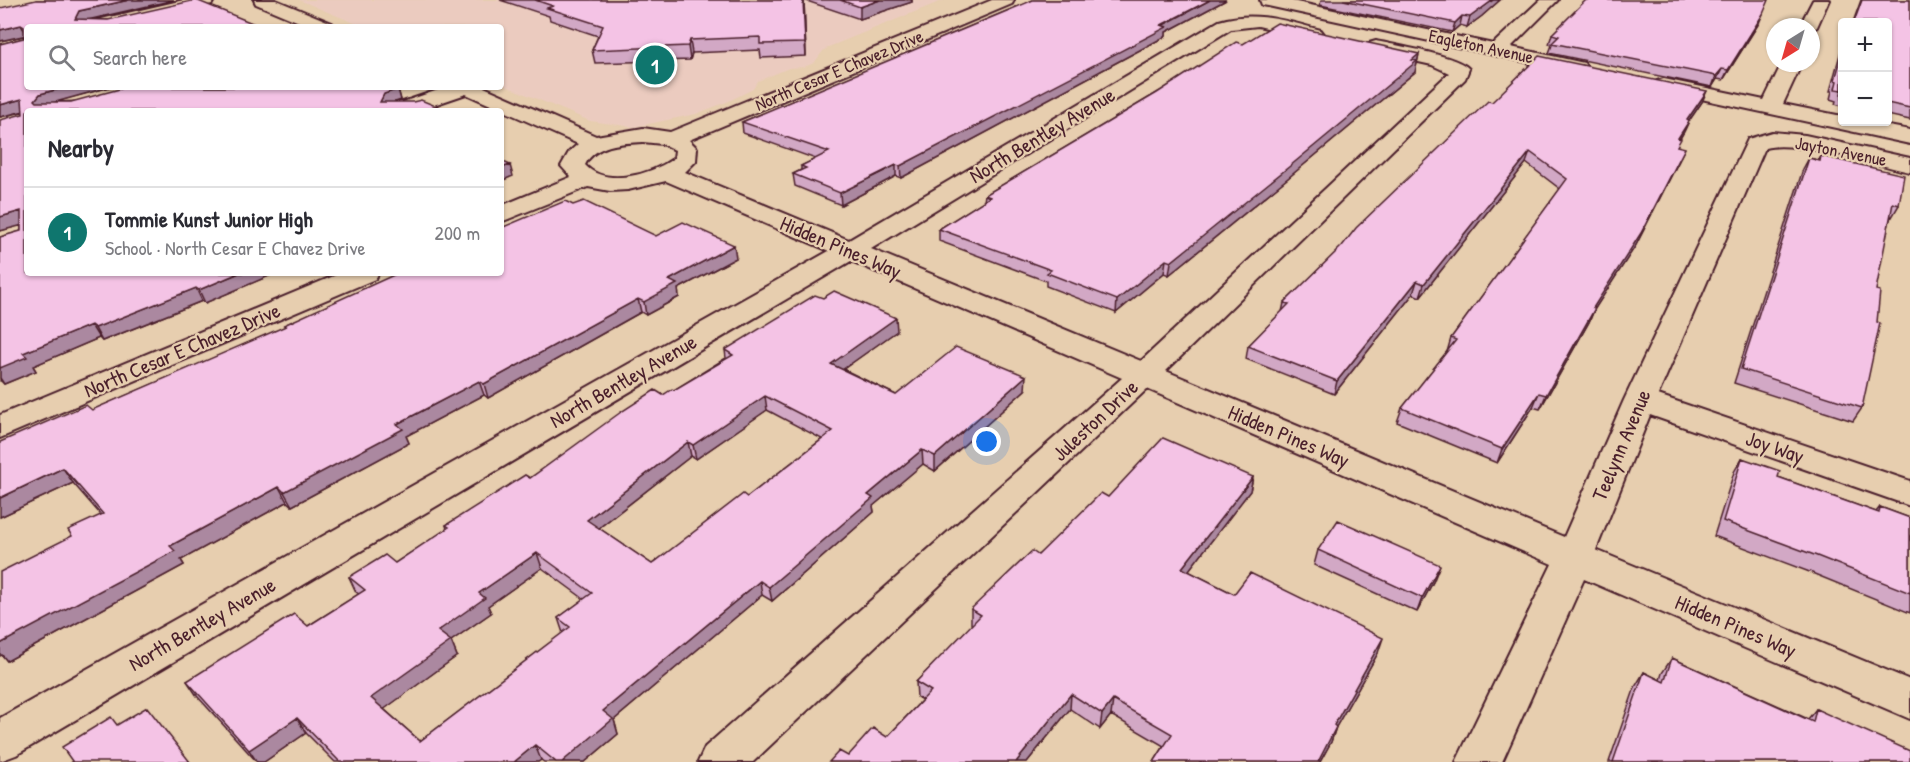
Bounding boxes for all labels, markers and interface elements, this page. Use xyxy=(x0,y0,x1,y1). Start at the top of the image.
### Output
north arrow xyxy=(1766,18,1820,72)
map controls xyxy=(1838,18,1892,126)
button: + xyxy=(1838,18,1892,72)
street label: North Cesar E Chavez Drive xyxy=(751,23,927,117)
street label: Eagleton Avenue xyxy=(1426,23,1536,69)
search box xyxy=(24,24,504,90)
icon: search xyxy=(45,41,78,74)
text: Search here xyxy=(93,42,187,72)
pin: 1 xyxy=(636,42,674,88)
button: − xyxy=(1838,72,1892,126)
street label: North Bentley Avenue xyxy=(964,80,1120,190)
text: Nearby xyxy=(48,130,114,165)
street label: Jayton Avenue xyxy=(1793,130,1889,172)
text: Tommie Kunst Junior High xyxy=(105,204,313,234)
street label: Hidden Pines Way xyxy=(776,208,906,286)
text: 1 xyxy=(64,219,71,246)
text: 200 m xyxy=(435,219,480,246)
text: School · North Cesar E Chavez Drive xyxy=(105,234,365,261)
street label: North Cesar E Chavez Drive xyxy=(79,296,285,404)
street label: North Bentley Avenue xyxy=(544,327,702,435)
street label: Juleston Drive xyxy=(1046,373,1144,467)
street label: Teelynn Avenue xyxy=(1585,385,1657,505)
street label: Hidden Pines Way xyxy=(1224,397,1354,475)
street label: Joy Way xyxy=(1742,424,1808,471)
your location xyxy=(972,427,1001,456)
street label: North Bentley Avenue xyxy=(123,570,281,678)
street label: Hidden Pines Way xyxy=(1671,587,1801,665)

